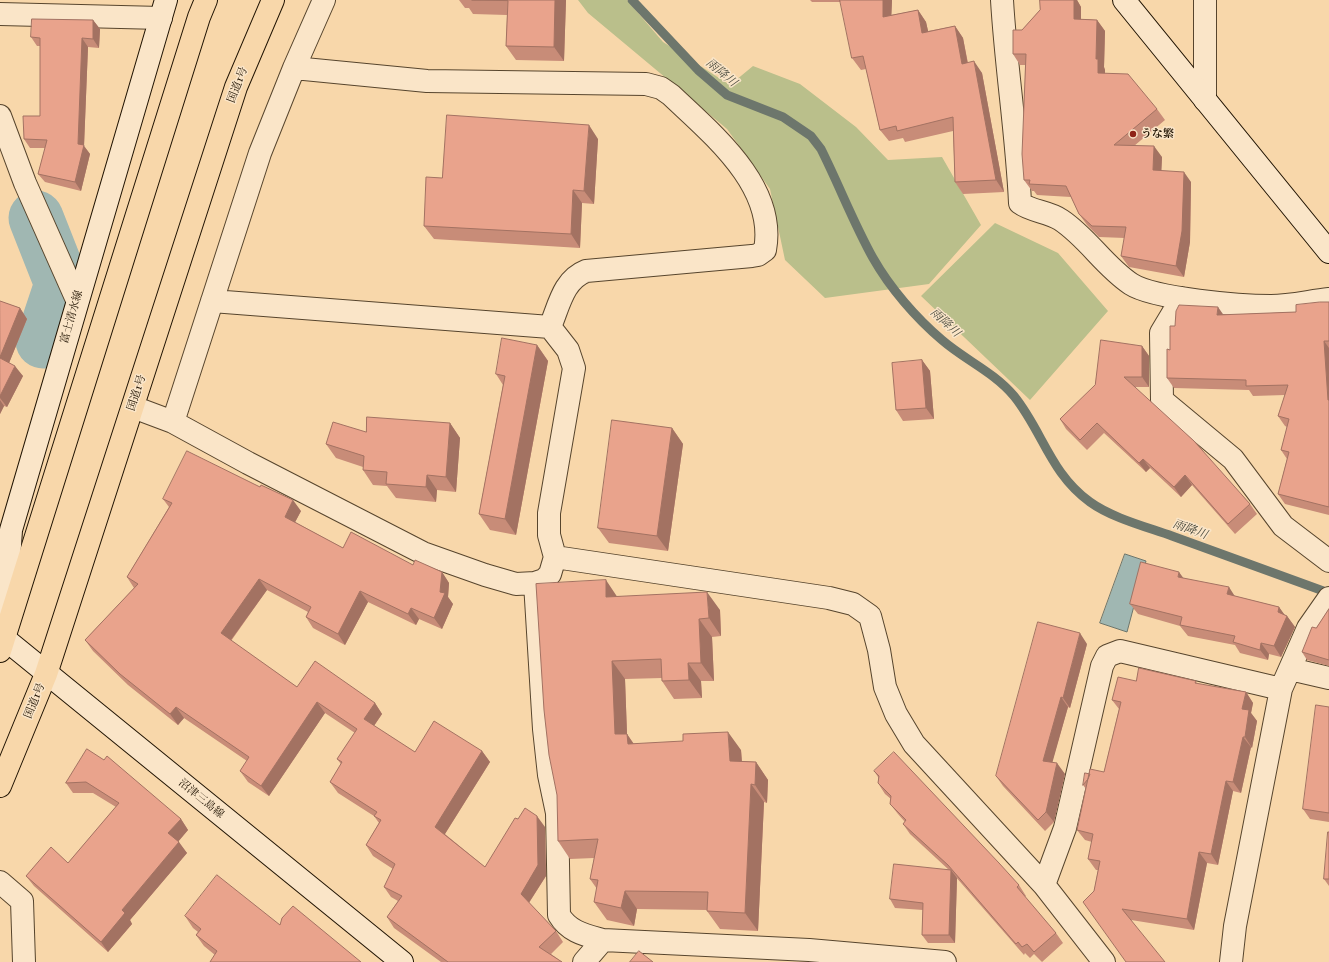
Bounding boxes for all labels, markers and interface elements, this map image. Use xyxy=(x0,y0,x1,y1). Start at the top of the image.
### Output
water label: 雨降川 xyxy=(703,56,739,90)
street label: 国道1号 xyxy=(225,65,251,105)
place label: うな繁 xyxy=(1141,127,1174,141)
marker: うな繁 xyxy=(1128,129,1138,139)
street label: 富士清水線 xyxy=(58,289,86,345)
water label: 雨降川 xyxy=(927,305,963,341)
street label: 国道1号 xyxy=(125,373,149,413)
water label: 雨降川 xyxy=(1171,517,1209,543)
street label: 国道1号 xyxy=(22,681,48,721)
street label: 沼津三島線 xyxy=(175,777,227,821)

